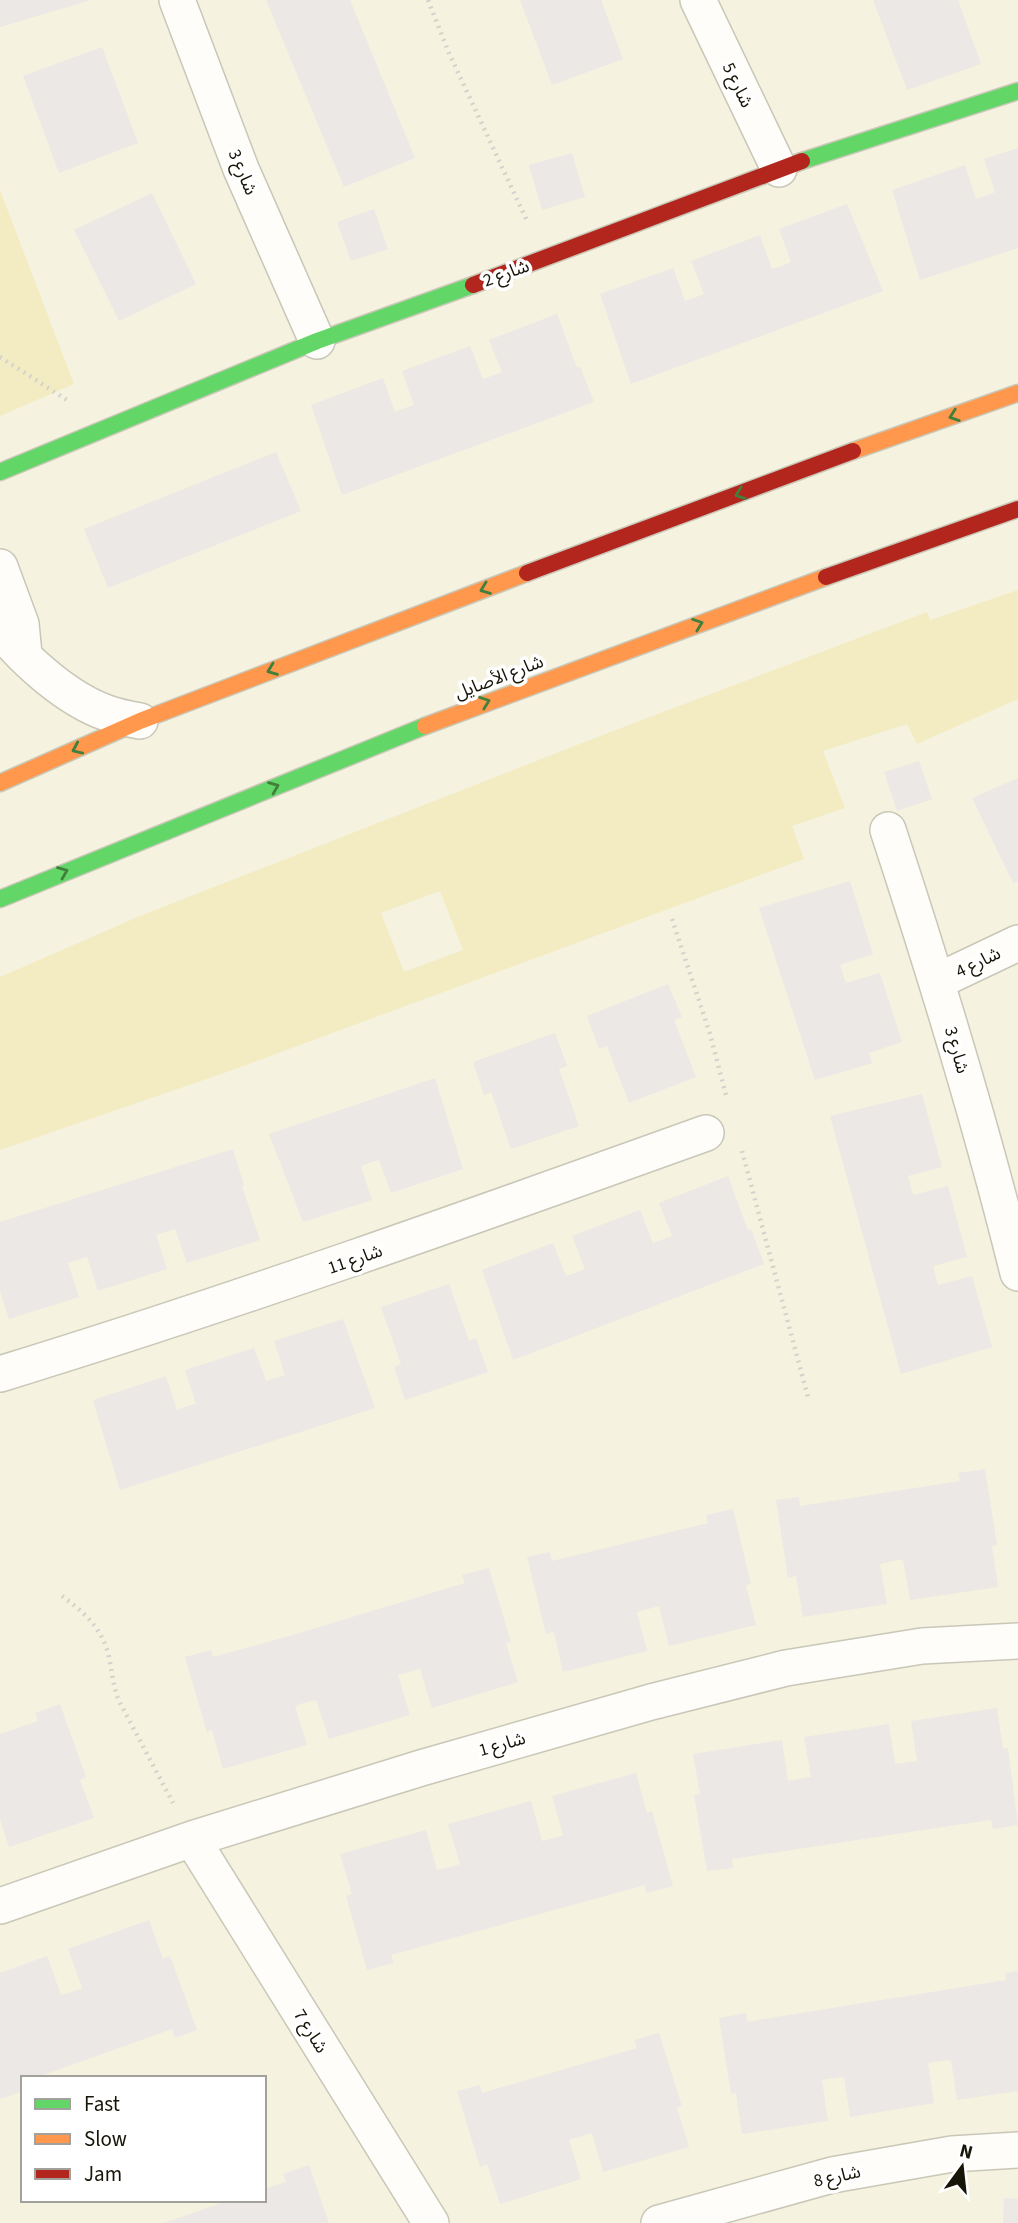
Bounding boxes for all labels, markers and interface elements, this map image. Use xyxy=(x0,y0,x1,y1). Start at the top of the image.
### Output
street label: شارع 5 xyxy=(715,58,759,113)
street label: شارع 3 xyxy=(221,145,263,199)
street label: شارع 2 xyxy=(480,254,533,294)
one-way arrow xyxy=(948,408,960,422)
one-way arrow xyxy=(734,485,746,499)
one-way arrow xyxy=(479,581,491,595)
one-way arrow xyxy=(692,618,704,632)
street label: شارع الأصايل xyxy=(451,649,548,707)
one-way arrow xyxy=(267,662,279,676)
one-way arrow xyxy=(478,697,490,711)
one-way arrow xyxy=(72,741,84,755)
one-way arrow xyxy=(267,782,279,796)
one-way arrow xyxy=(55,866,68,880)
street label: شارع 4 xyxy=(951,941,1006,985)
street label: شارع 3 xyxy=(937,1024,975,1077)
street label: شارع 11 xyxy=(324,1238,386,1281)
street label: شارع 1 xyxy=(476,1726,529,1764)
street label: شارع 7 xyxy=(287,2004,334,2059)
legend xyxy=(21,2076,266,2202)
text: Fast xyxy=(84,2089,120,2119)
text: Slow xyxy=(84,2124,127,2154)
north arrow xyxy=(927,2132,997,2202)
text: N xyxy=(956,2137,976,2167)
text: Jam xyxy=(84,2159,122,2189)
street label: شارع 8 xyxy=(811,2159,863,2195)

